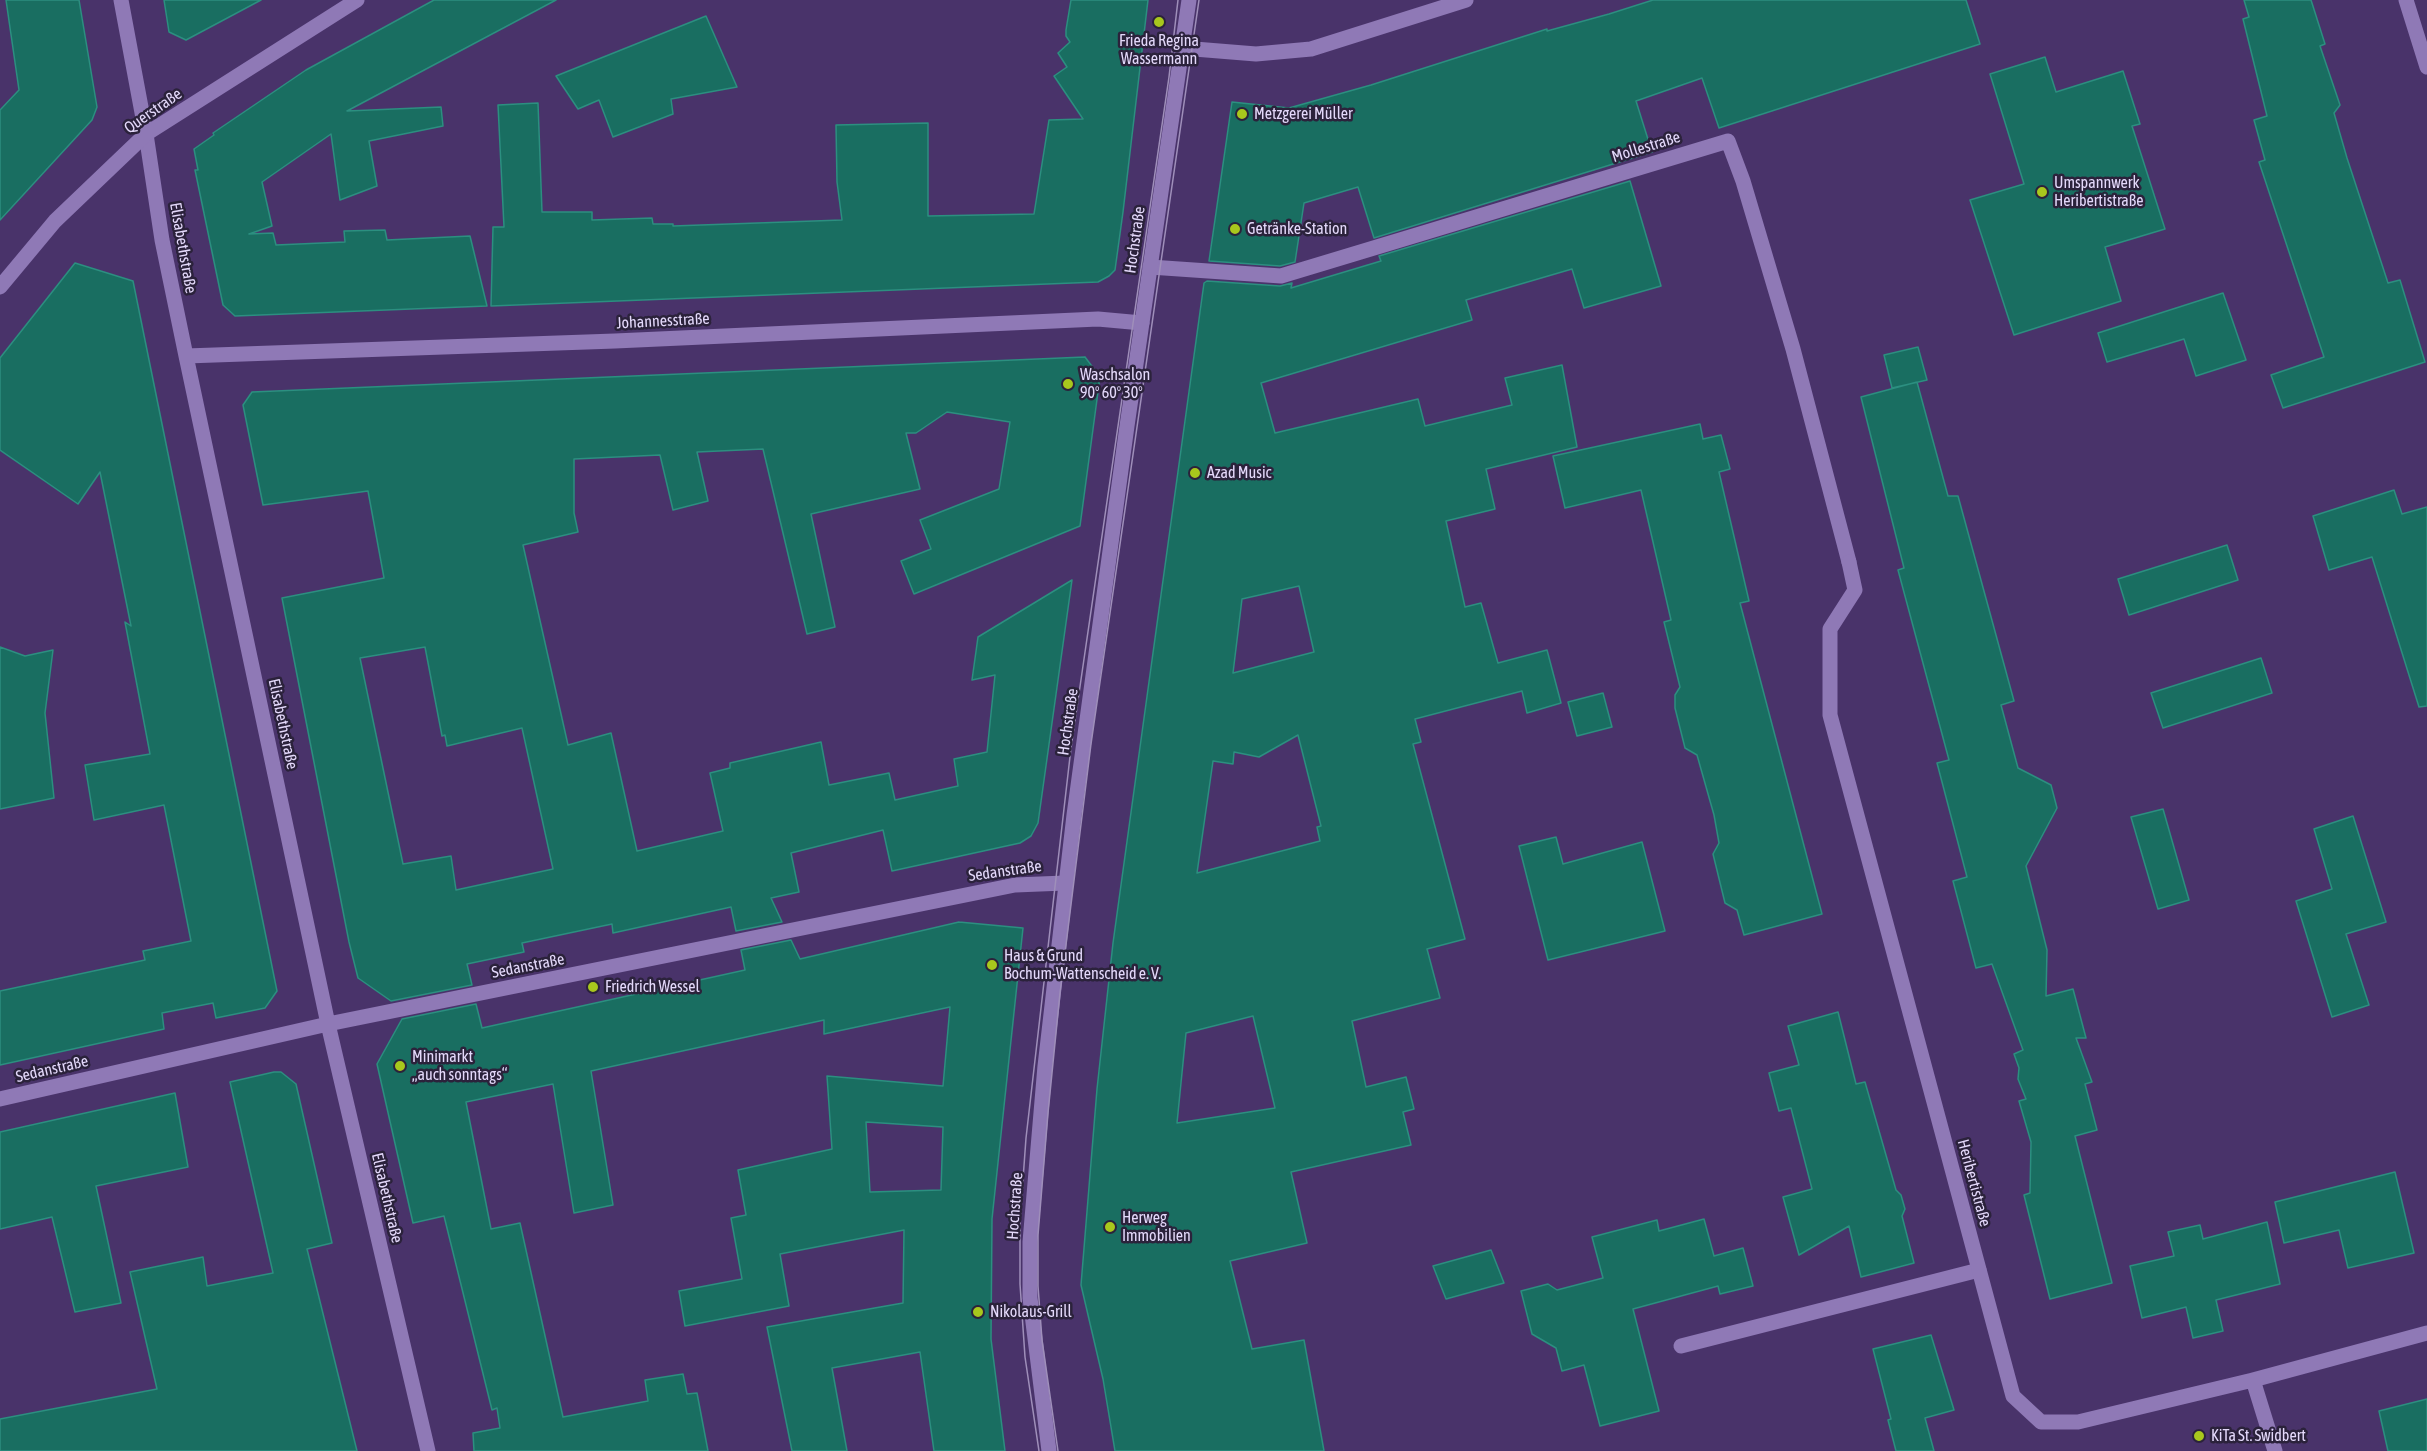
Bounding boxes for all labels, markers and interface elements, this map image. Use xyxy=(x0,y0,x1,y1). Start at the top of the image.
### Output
marker: Frieda Regina Wassermann xyxy=(1152,15,1166,29)
place label: Frieda Regina Wassermann xyxy=(1119,31,1199,69)
street label: Querstraße xyxy=(120,84,186,138)
place label: Metzgerei Müller xyxy=(1254,104,1353,124)
marker: Metzgerei Müller xyxy=(1235,107,1249,121)
street label: Mollestraße xyxy=(1609,127,1683,167)
place label: Umspannwerk Heribertistraße xyxy=(2054,173,2144,211)
marker: Umspannwerk Heribertistraße xyxy=(2035,185,2049,199)
street label: Elisabethstraße xyxy=(166,201,200,295)
street label: Hochstraße xyxy=(1121,205,1149,275)
place label: Getränke-Station xyxy=(1247,219,1347,239)
marker: Getränke-Station xyxy=(1228,222,1242,236)
street label: Johannesstraße xyxy=(616,309,710,333)
place label: Waschsalon 90° 60° 30° xyxy=(1080,365,1150,403)
marker: Waschsalon 90° 60° 30° xyxy=(1061,377,1075,391)
place label: Azad Music xyxy=(1207,463,1272,483)
marker: Azad Music xyxy=(1188,466,1202,480)
street label: Elisabethstraße xyxy=(264,677,302,771)
street label: Hochstraße xyxy=(1054,687,1082,757)
street label: Sedanstraße xyxy=(967,856,1043,886)
place label: Haus & Grund Bochum-Wattenscheid e. V. xyxy=(1004,946,1161,984)
street label: Sedanstraße xyxy=(490,950,566,982)
marker: Haus & Grund Bochum-Wattenscheid e. V. xyxy=(985,958,999,972)
place label: Friedrich Wessel xyxy=(605,977,700,997)
marker: Friedrich Wessel xyxy=(586,980,600,994)
place label: Minimarkt „auch sonntags“ xyxy=(412,1047,507,1085)
street label: Sedanstraße xyxy=(14,1051,90,1087)
marker: Minimarkt „auch sonntags“ xyxy=(393,1059,407,1073)
street label: Heribertistraße xyxy=(1953,1137,1995,1229)
street label: Elisabethstraße xyxy=(367,1151,407,1245)
street label: Hochstraße xyxy=(1003,1172,1027,1240)
place label: Herweg Immobilien xyxy=(1122,1208,1191,1246)
marker: Herweg Immobilien xyxy=(1103,1220,1117,1234)
place label: Nikolaus-Grill xyxy=(990,1302,1072,1322)
marker: Nikolaus-Grill xyxy=(971,1305,985,1319)
place label: KiTa St. Swidbert xyxy=(2211,1426,2306,1446)
marker: KiTa St. Swidbert xyxy=(2192,1429,2206,1443)

